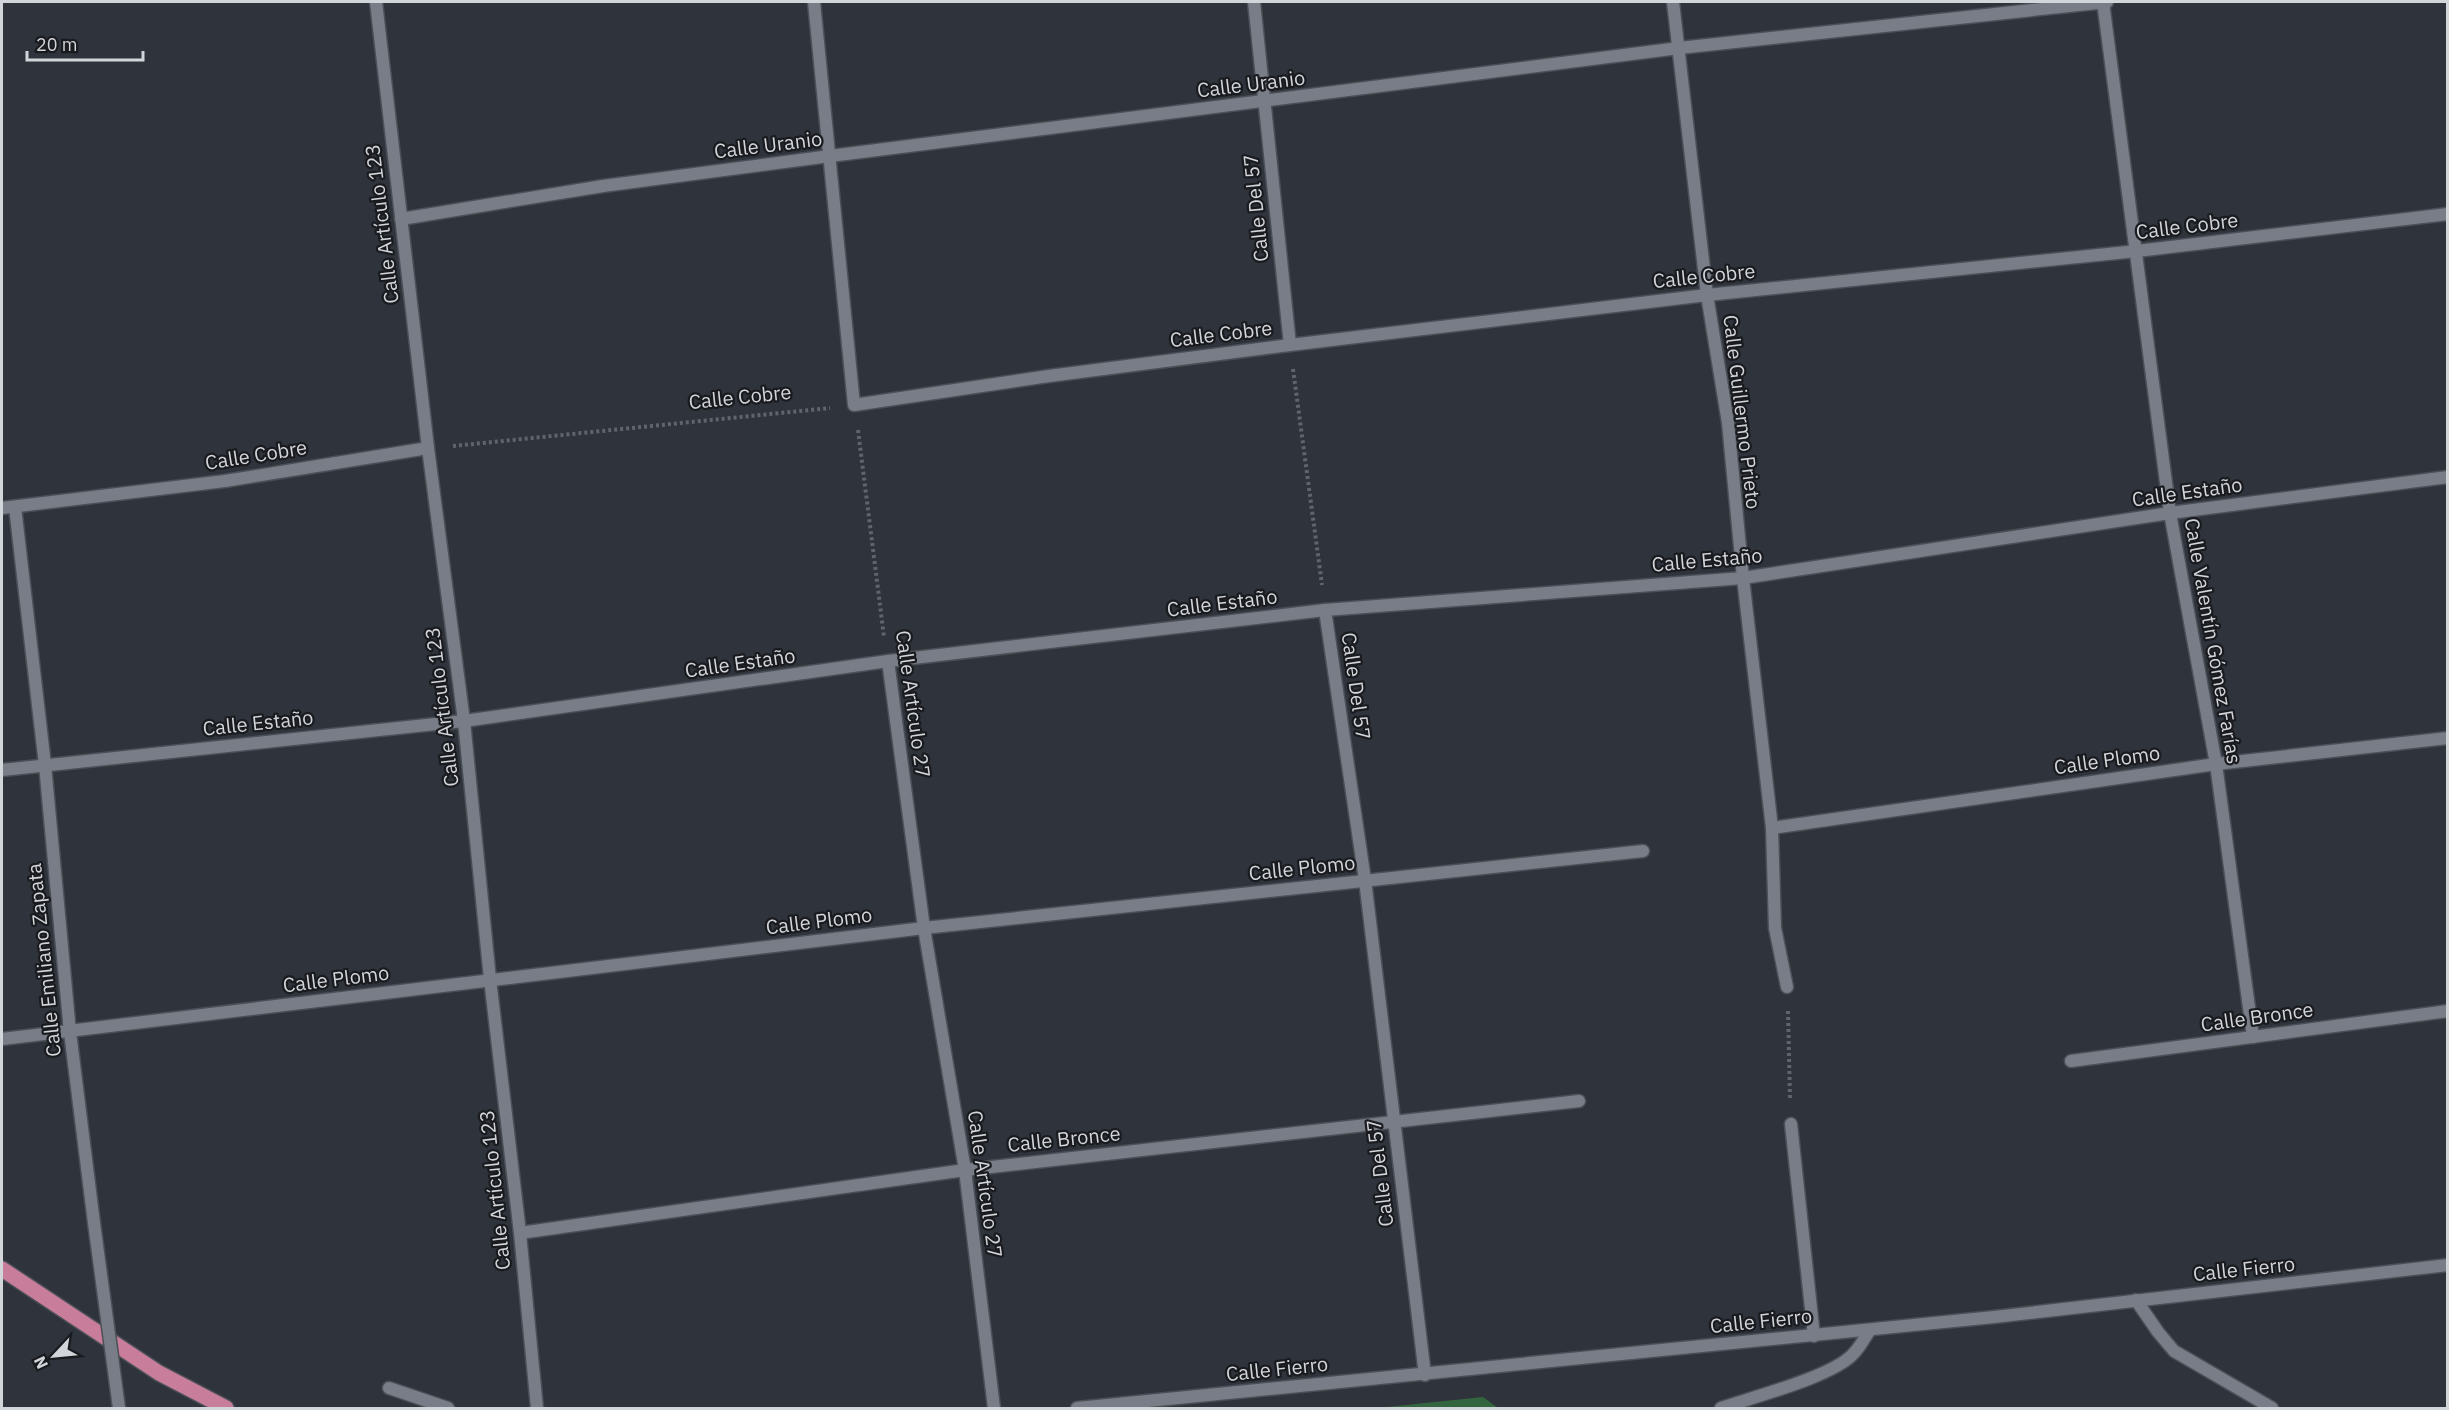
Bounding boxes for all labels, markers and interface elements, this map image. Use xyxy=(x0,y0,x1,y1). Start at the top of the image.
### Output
scale bar xyxy=(27,24,142,62)
text: 20 m xyxy=(36,33,78,56)
street label: Calle Uranio xyxy=(1195,63,1306,104)
street label: Calle Uranio xyxy=(712,124,823,165)
street label: Calle Artículo 123 xyxy=(358,143,405,305)
street label: Calle Del 57 xyxy=(1236,153,1275,263)
street label: Calle Cobre xyxy=(2134,206,2240,245)
street label: Calle Cobre xyxy=(1651,257,1757,294)
street label: Calle Guillermo Prieto xyxy=(1717,313,1768,511)
street label: Calle Cobre xyxy=(1168,314,1274,353)
street label: Calle Cobre xyxy=(687,378,793,415)
street label: Calle Cobre xyxy=(203,433,309,476)
street label: Calle Estaño xyxy=(2130,470,2244,513)
street label: Calle Valentín Gómez Farías xyxy=(2179,516,2248,766)
street label: Calle Estaño xyxy=(1650,541,1763,578)
street label: Calle Estaño xyxy=(1165,582,1279,623)
street label: Calle Artículo 123 xyxy=(418,626,465,788)
street label: Calle Artículo 27 xyxy=(890,628,937,779)
street label: Calle Del 57 xyxy=(1336,631,1377,741)
street label: Calle Estaño xyxy=(683,641,797,684)
street label: Calle Estaño xyxy=(201,703,315,742)
street label: Calle Plomo xyxy=(2052,739,2162,780)
street label: Calle Plomo xyxy=(1247,848,1357,887)
street label: Calle Emiliano Zapata xyxy=(20,862,67,1058)
street label: Calle Plomo xyxy=(764,901,874,940)
street label: Calle Plomo xyxy=(281,959,391,998)
street label: Calle Bronce xyxy=(2199,995,2315,1038)
street label: Calle Artículo 27 xyxy=(962,1108,1009,1259)
street label: Calle Artículo 123 xyxy=(473,1109,516,1271)
street label: Calle Del 57 xyxy=(1360,1118,1399,1228)
street label: Calle Bronce xyxy=(1006,1119,1122,1158)
street label: Calle Fierro xyxy=(2192,1250,2296,1287)
street label: Calle Fierro xyxy=(1709,1302,1813,1339)
north arrow xyxy=(24,1326,84,1386)
street label: Calle Fierro xyxy=(1225,1350,1329,1387)
text: N xyxy=(29,1353,52,1372)

